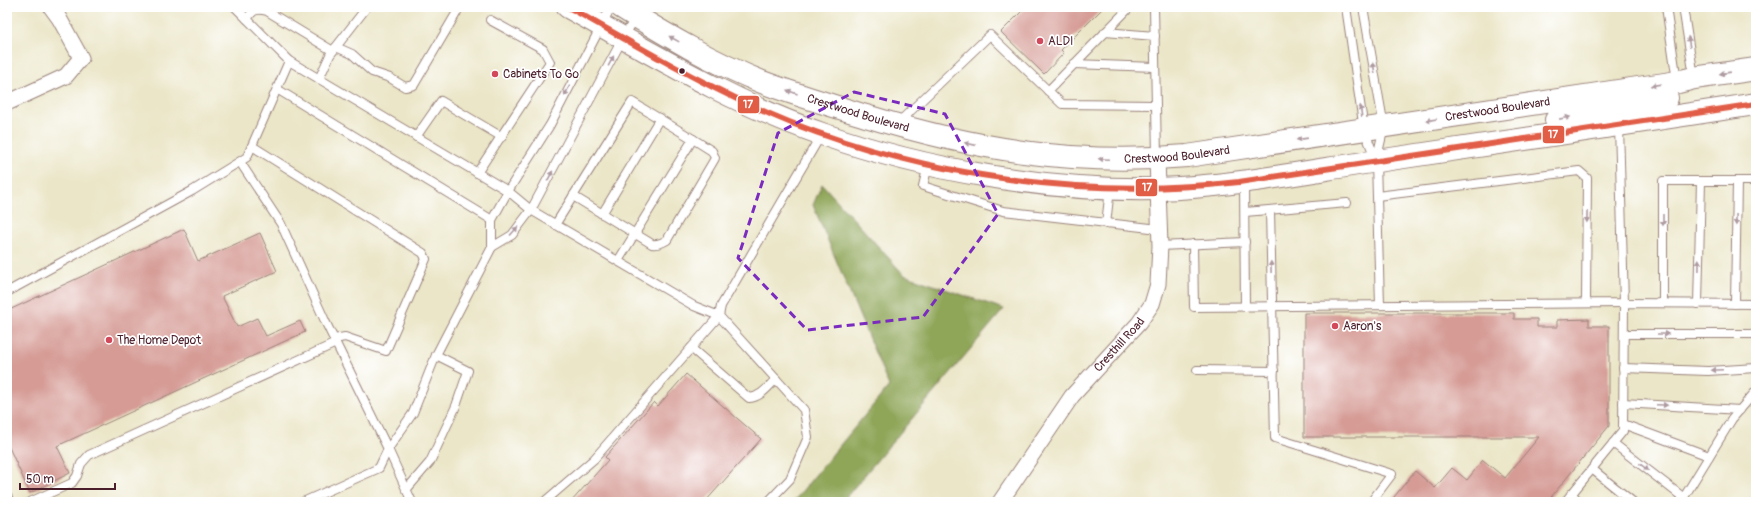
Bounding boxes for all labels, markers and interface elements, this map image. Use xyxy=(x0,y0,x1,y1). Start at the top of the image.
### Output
place label: ALDI xyxy=(1048,34,1073,49)
one-way arrow xyxy=(668,35,680,42)
marker: ALDI xyxy=(1035,36,1045,46)
one-way arrow xyxy=(1685,36,1691,48)
one-way arrow xyxy=(607,55,614,67)
one-way arrow xyxy=(1371,62,1377,74)
unlabelled marker xyxy=(677,66,687,76)
place label: Cabinets To Go xyxy=(503,67,580,82)
marker: Cabinets To Go xyxy=(490,69,500,79)
one-way arrow xyxy=(1719,70,1731,76)
one-way arrow xyxy=(1650,83,1662,89)
one-way arrow xyxy=(564,86,570,97)
one-way arrow xyxy=(786,89,798,95)
street label: Crestwood Boulevard xyxy=(805,91,911,136)
street label: Crestwood Boulevard xyxy=(1444,94,1551,125)
line badge: 17 xyxy=(737,95,760,114)
text: 17 xyxy=(743,98,753,111)
one-way arrow xyxy=(1358,105,1364,117)
one-way arrow xyxy=(1559,115,1572,121)
one-way arrow xyxy=(1425,117,1437,123)
line badge: 17 xyxy=(1542,125,1565,144)
text: 17 xyxy=(1548,128,1558,141)
one-way arrow xyxy=(1296,136,1308,142)
one-way arrow xyxy=(964,140,976,146)
street label: Crestwood Boulevard xyxy=(1124,143,1231,167)
one-way arrow xyxy=(1097,156,1110,162)
one-way arrow xyxy=(546,170,553,182)
line badge: 17 xyxy=(1135,178,1158,197)
text: 17 xyxy=(1142,181,1152,194)
one-way arrow xyxy=(1584,211,1590,224)
one-way arrow xyxy=(1660,214,1666,227)
one-way arrow xyxy=(1733,214,1739,227)
one-way arrow xyxy=(509,227,518,236)
one-way arrow xyxy=(1696,258,1702,271)
one-way arrow xyxy=(1268,260,1274,273)
street label: Cresthill Road xyxy=(1091,315,1149,375)
place label: Aaron's xyxy=(1343,319,1382,334)
marker: Aaron's xyxy=(1330,321,1340,331)
one-way arrow xyxy=(1657,331,1670,337)
place label: The Home Depot xyxy=(117,333,201,348)
marker: The Home Depot xyxy=(104,335,114,345)
one-way arrow xyxy=(1710,367,1723,373)
one-way arrow xyxy=(1656,402,1669,408)
one-way arrow xyxy=(1639,463,1650,471)
scale bar xyxy=(20,465,115,491)
text: 50 m xyxy=(26,472,54,487)

